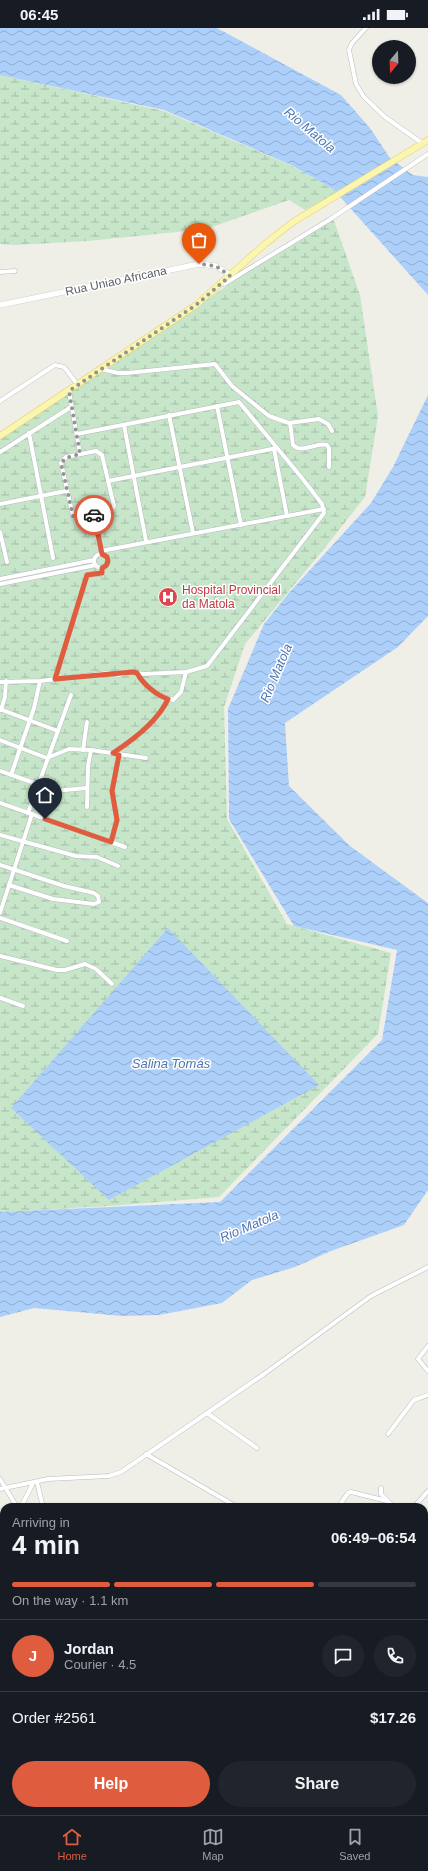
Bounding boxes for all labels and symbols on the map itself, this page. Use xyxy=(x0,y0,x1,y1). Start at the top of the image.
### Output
north arrow xyxy=(372,40,416,84)
water label: Rio Matola xyxy=(281,104,339,156)
pin xyxy=(182,223,216,264)
street label: Rua Uniao Africana xyxy=(64,263,168,299)
courier xyxy=(74,495,114,535)
place label: Hospital Provincial da Matola xyxy=(182,583,281,611)
hospital icon: Hospital Provincial da Matola xyxy=(157,586,179,608)
water label: Rio Matola xyxy=(257,641,295,705)
pin xyxy=(28,778,62,819)
water label: Salina Tomás xyxy=(132,1056,211,1071)
water label: Rio Matola xyxy=(217,1207,281,1245)

